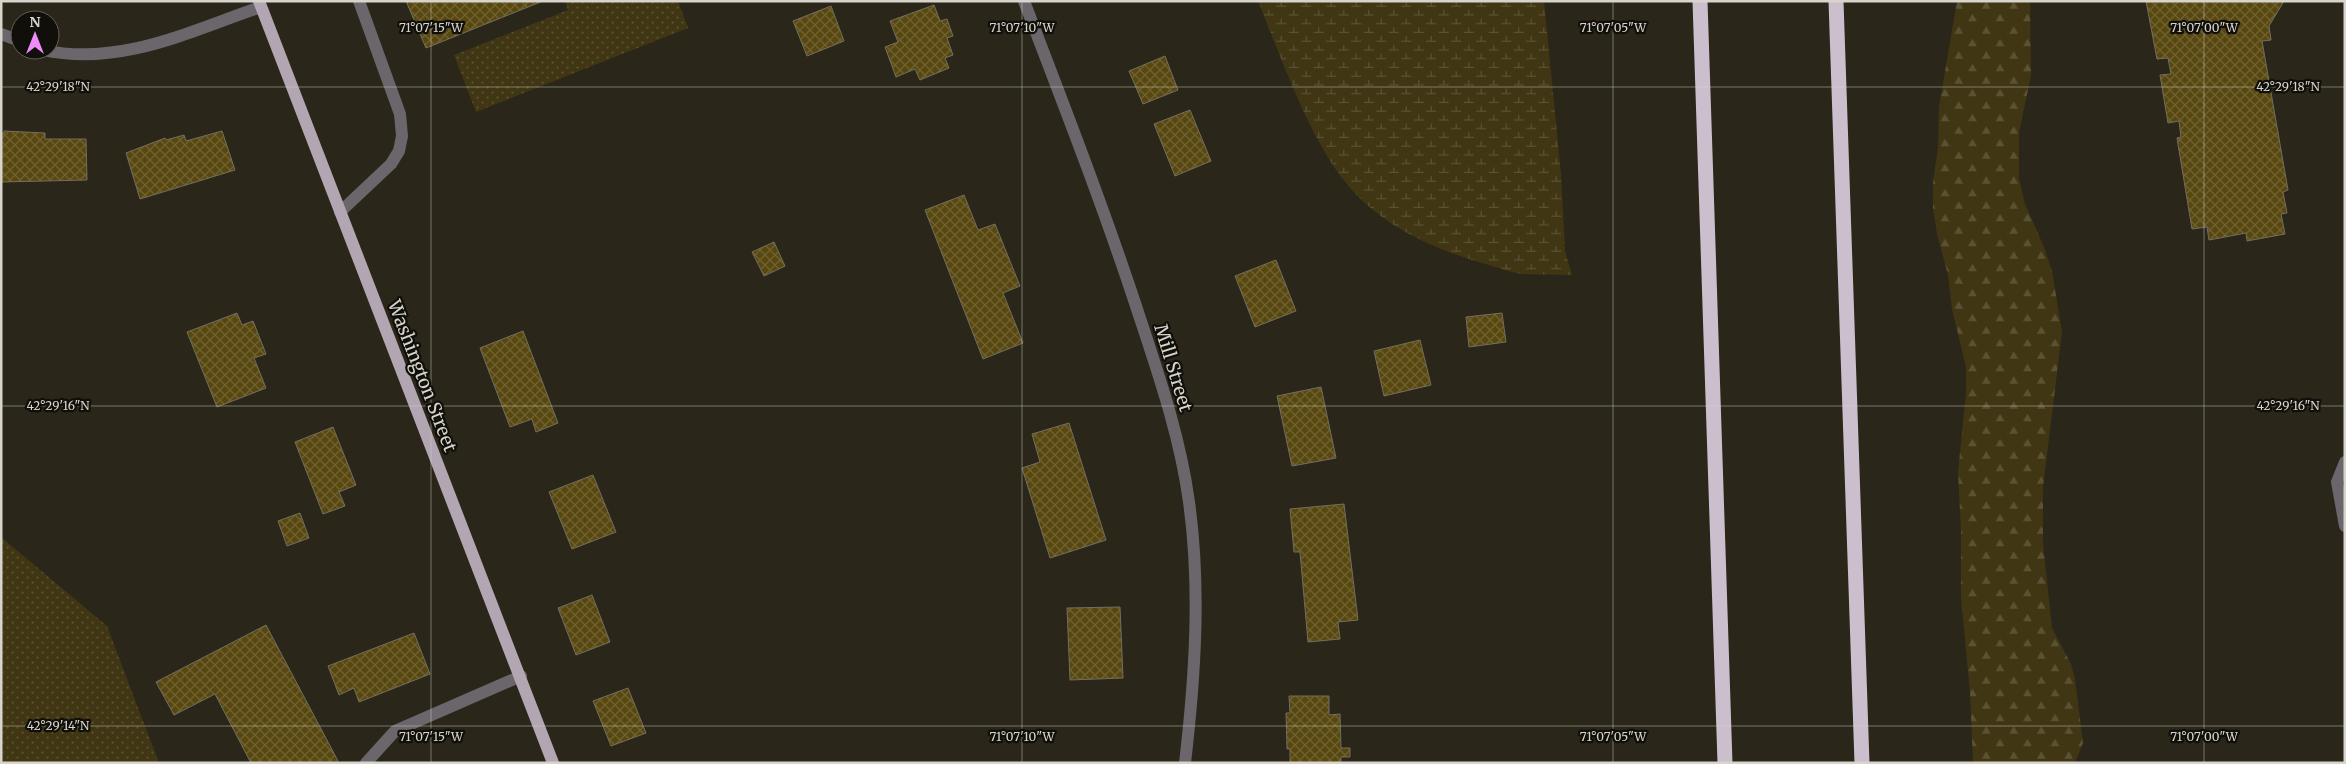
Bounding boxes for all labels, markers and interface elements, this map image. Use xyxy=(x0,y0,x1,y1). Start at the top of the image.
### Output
north arrow xyxy=(10,10,60,60)
text: N xyxy=(29,13,41,31)
text: 71°07'15"W xyxy=(399,20,464,35)
text: 71°07'10"W xyxy=(989,20,1056,35)
text: 71°07'05"W xyxy=(1580,20,1647,35)
text: 71°07'00"W xyxy=(2170,20,2239,35)
text: 42°29'18"N xyxy=(26,79,91,94)
text: 42°29'18"N xyxy=(2256,79,2321,94)
street label: Washington Street xyxy=(383,296,462,455)
street label: Mill Street xyxy=(1149,321,1198,415)
text: 42°29'16"N xyxy=(26,398,90,413)
text: 42°29'16"N xyxy=(2256,398,2320,413)
text: 42°29'14"N xyxy=(27,718,90,733)
text: 71°07'15"W xyxy=(399,729,464,744)
text: 71°07'10"W xyxy=(989,729,1056,744)
text: 71°07'05"W xyxy=(1580,729,1647,744)
text: 71°07'00"W xyxy=(2170,729,2239,744)

